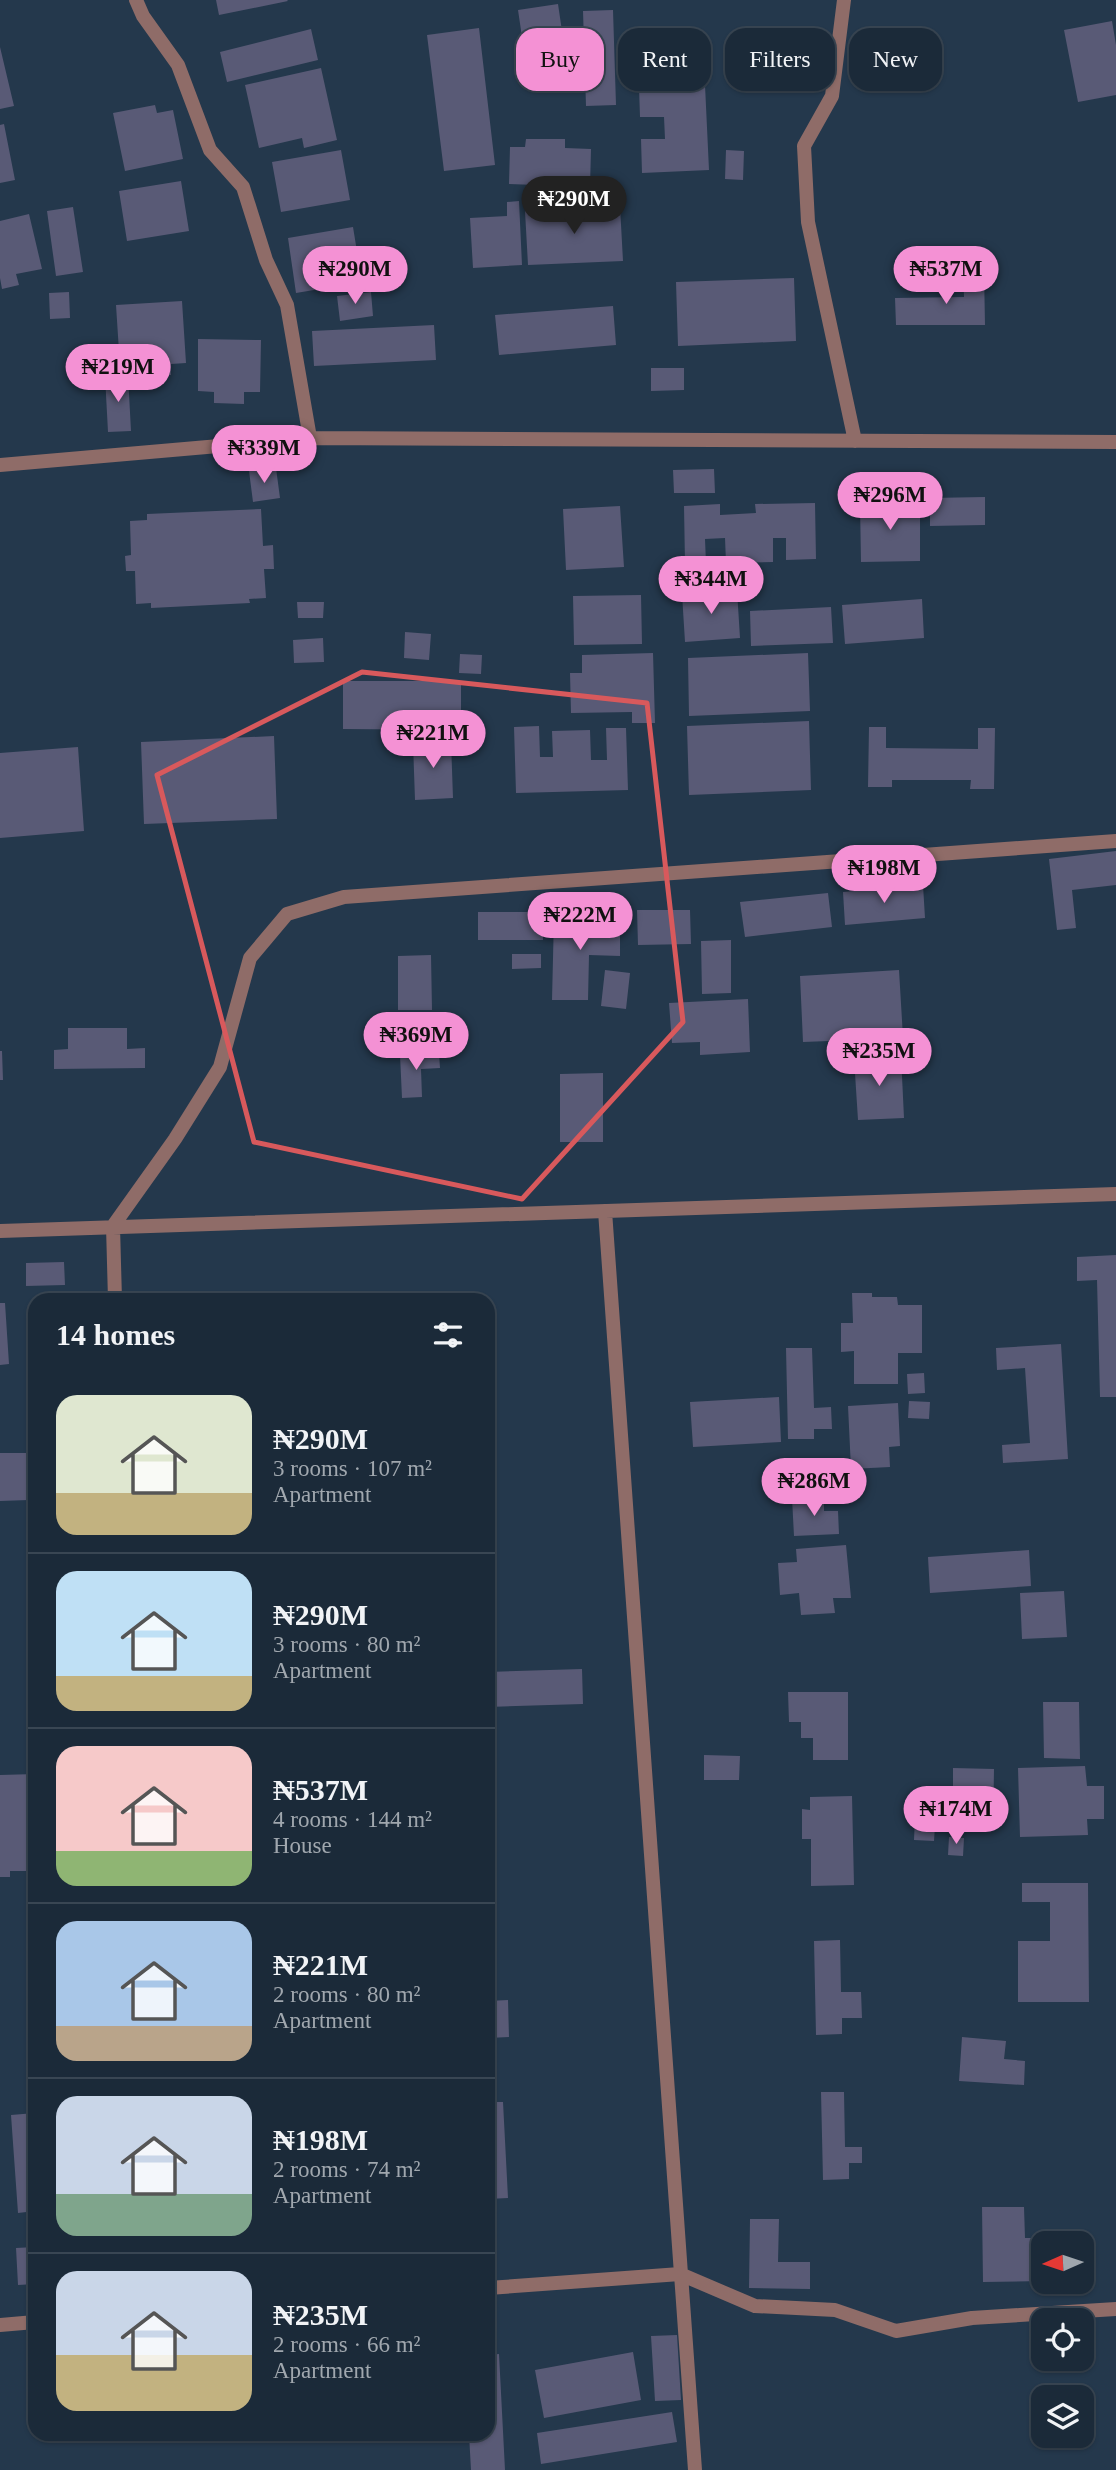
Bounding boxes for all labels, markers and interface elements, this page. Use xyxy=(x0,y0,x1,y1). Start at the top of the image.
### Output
chip: Buy xyxy=(516,28,604,91)
chip: Rent xyxy=(618,28,711,91)
chip: Filters xyxy=(725,28,835,91)
chip: New xyxy=(849,28,942,91)
pin: ₦290M xyxy=(525,176,623,236)
text: ₦290M xyxy=(538,186,610,211)
pin: ₦290M xyxy=(306,246,404,306)
pin: ₦537M xyxy=(897,246,995,306)
text: ₦290M xyxy=(319,256,391,281)
text: ₦537M xyxy=(910,256,982,281)
pin: ₦219M xyxy=(69,344,167,404)
text: ₦219M xyxy=(82,354,154,379)
pin: ₦339M xyxy=(215,426,313,485)
text: ₦339M xyxy=(228,435,300,460)
pin: ₦296M xyxy=(841,472,939,532)
text: ₦296M xyxy=(854,482,926,507)
pin: ₦344M xyxy=(662,556,760,616)
text: ₦344M xyxy=(675,566,747,591)
pin: ₦221M xyxy=(384,710,482,770)
text: ₦221M xyxy=(397,720,469,745)
pin: ₦198M xyxy=(835,846,933,905)
text: ₦198M xyxy=(848,855,920,880)
pin: ₦222M xyxy=(531,892,629,952)
text: ₦222M xyxy=(544,902,616,927)
pin: ₦369M xyxy=(367,1012,465,1072)
text: ₦369M xyxy=(380,1022,452,1047)
pin: ₦235M xyxy=(830,1028,928,1088)
text: ₦235M xyxy=(843,1038,915,1063)
icon: filters xyxy=(429,1316,467,1354)
text: 14 homes xyxy=(56,1318,175,1351)
text: ₦290M xyxy=(273,1422,368,1455)
icon: home xyxy=(112,1423,196,1507)
text: 3 rooms · 107 m² xyxy=(273,1456,432,1481)
pin: ₦286M xyxy=(765,1458,863,1518)
text: ₦286M xyxy=(778,1468,850,1493)
text: Apartment xyxy=(273,1482,371,1507)
text: ₦290M xyxy=(273,1598,368,1631)
icon: home xyxy=(112,1599,196,1683)
text: 3 rooms · 80 m² xyxy=(273,1632,420,1657)
text: Apartment xyxy=(273,1658,371,1683)
text: ₦537M xyxy=(273,1773,368,1806)
icon: home xyxy=(112,1774,196,1858)
pin: ₦174M xyxy=(907,1786,1005,1846)
text: ₦174M xyxy=(920,1796,992,1821)
text: 4 rooms · 144 m² xyxy=(273,1807,432,1832)
text: House xyxy=(273,1833,332,1858)
text: ₦221M xyxy=(273,1948,368,1981)
icon: home xyxy=(112,1949,196,2033)
text: 2 rooms · 80 m² xyxy=(273,1982,420,2007)
text: Apartment xyxy=(273,2008,371,2033)
text: ₦198M xyxy=(273,2123,368,2156)
icon: home xyxy=(112,2124,196,2208)
text: 2 rooms · 74 m² xyxy=(273,2157,420,2182)
text: Apartment xyxy=(273,2183,371,2208)
north arrow xyxy=(1031,2231,1094,2294)
map controls xyxy=(1031,2231,1094,2448)
text: ₦235M xyxy=(273,2298,368,2331)
icon: home xyxy=(112,2299,196,2383)
button: locate xyxy=(1031,2308,1094,2371)
text: 2 rooms · 66 m² xyxy=(273,2332,420,2357)
text: Apartment xyxy=(273,2358,371,2383)
button: layers xyxy=(1031,2385,1094,2448)

